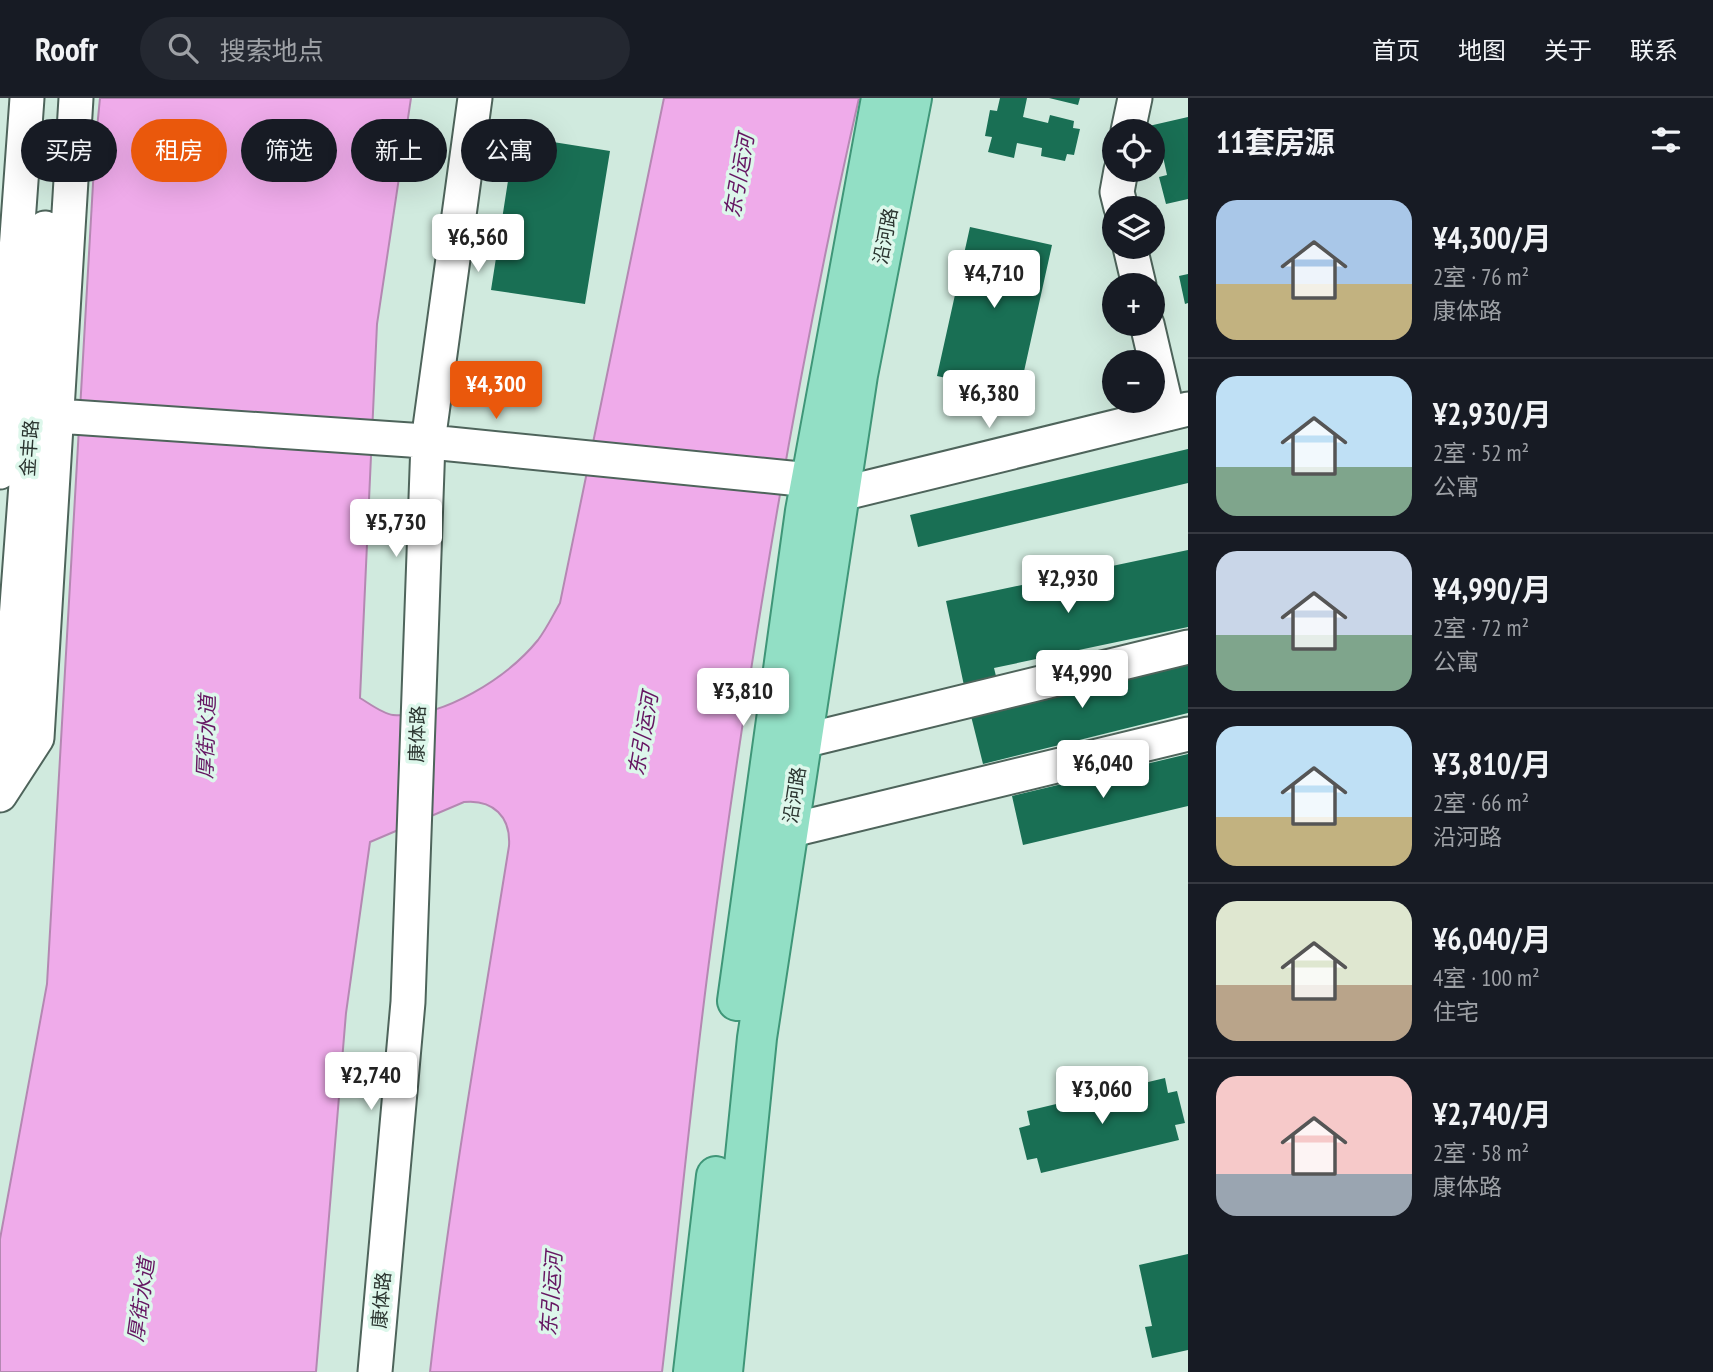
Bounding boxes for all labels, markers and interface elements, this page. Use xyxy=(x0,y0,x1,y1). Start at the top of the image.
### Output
search box xyxy=(140,17,630,80)
text: Roofr xyxy=(35,27,98,70)
icon: search xyxy=(164,29,202,67)
text: 搜索地点 xyxy=(220,34,324,67)
text: 首页 xyxy=(1372,35,1420,66)
text: 地图 xyxy=(1458,35,1506,66)
text: 关于 xyxy=(1544,35,1592,66)
text: 联系 xyxy=(1630,35,1678,66)
chip: 买房 xyxy=(21,119,117,182)
chip: 租房 xyxy=(131,119,227,182)
chip: 筛选 xyxy=(241,119,337,182)
chip: 新上 xyxy=(351,119,447,182)
chip: 公寓 xyxy=(461,119,557,182)
map controls xyxy=(1102,119,1165,413)
button: locate xyxy=(1102,119,1165,182)
icon: filters xyxy=(1647,121,1685,159)
text: 11套房源 xyxy=(1216,122,1335,161)
water label: 东引运河 xyxy=(718,128,760,220)
button: layers xyxy=(1102,196,1165,259)
street label: 沿河路 xyxy=(868,206,902,266)
pin: ¥6,560 xyxy=(421,214,535,274)
text: ¥4,300/月 xyxy=(1433,218,1552,257)
text: ¥6,560 xyxy=(448,222,508,251)
icon: home xyxy=(1272,228,1356,312)
pin: ¥4,710 xyxy=(937,250,1051,310)
text: ¥4,710 xyxy=(964,258,1024,287)
text: 2室 · 76 m² xyxy=(1433,262,1529,291)
button: + xyxy=(1102,273,1165,336)
text: 康体路 xyxy=(1433,296,1502,325)
button: − xyxy=(1102,350,1165,413)
pin: ¥4,300 xyxy=(439,362,553,421)
text: ¥4,300 xyxy=(466,369,526,398)
pin: ¥6,380 xyxy=(932,370,1046,430)
text: ¥6,380 xyxy=(959,378,1019,407)
text: ¥2,930/月 xyxy=(1433,394,1552,433)
icon: home xyxy=(1272,404,1356,488)
street label: 金丰路 xyxy=(15,419,43,477)
text: 2室 · 52 m² xyxy=(1433,438,1529,467)
text: 公寓 xyxy=(1433,472,1479,501)
pin: ¥5,730 xyxy=(339,500,453,559)
text: ¥5,730 xyxy=(366,507,426,536)
pin: ¥2,930 xyxy=(1011,556,1125,615)
text: ¥2,930 xyxy=(1038,563,1098,592)
text: ¥4,990/月 xyxy=(1433,569,1552,608)
icon: home xyxy=(1272,579,1356,663)
text: 2室 · 72 m² xyxy=(1433,613,1529,642)
text: 公寓 xyxy=(1433,647,1479,676)
pin: ¥4,990 xyxy=(1025,650,1139,710)
text: ¥4,990 xyxy=(1052,658,1112,687)
pin: ¥3,810 xyxy=(686,668,800,728)
text: ¥3,810 xyxy=(713,676,773,705)
water label: 东引运河 xyxy=(622,686,664,778)
water label: 厚街水道 xyxy=(191,692,221,779)
street label: 康体路 xyxy=(404,705,430,763)
pin: ¥6,040 xyxy=(1046,740,1160,800)
text: ¥3,810/月 xyxy=(1433,744,1552,783)
text: ¥6,040 xyxy=(1073,748,1133,777)
icon: home xyxy=(1272,754,1356,838)
street label: 沿河路 xyxy=(778,765,810,825)
text: 2室 · 66 m² xyxy=(1433,788,1529,817)
text: 沿河路 xyxy=(1433,822,1502,851)
text: ¥6,040/月 xyxy=(1433,919,1552,958)
icon: home xyxy=(1272,929,1356,1013)
text: 4室 · 100 m² xyxy=(1433,963,1540,992)
text: 住宅 xyxy=(1433,997,1479,1026)
pin: ¥2,740 xyxy=(314,1052,428,1112)
text: ¥2,740 xyxy=(341,1060,401,1089)
pin: ¥3,060 xyxy=(1045,1066,1159,1126)
text: ¥3,060 xyxy=(1072,1074,1132,1103)
text: ¥2,740/月 xyxy=(1433,1094,1552,1133)
icon: home xyxy=(1272,1104,1356,1188)
text: 2室 · 58 m² xyxy=(1433,1138,1529,1167)
text: 康体路 xyxy=(1433,1172,1502,1201)
water label: 东引运河 xyxy=(535,1247,568,1337)
water label: 厚街水道 xyxy=(122,1254,161,1343)
street label: 康体路 xyxy=(367,1271,395,1329)

